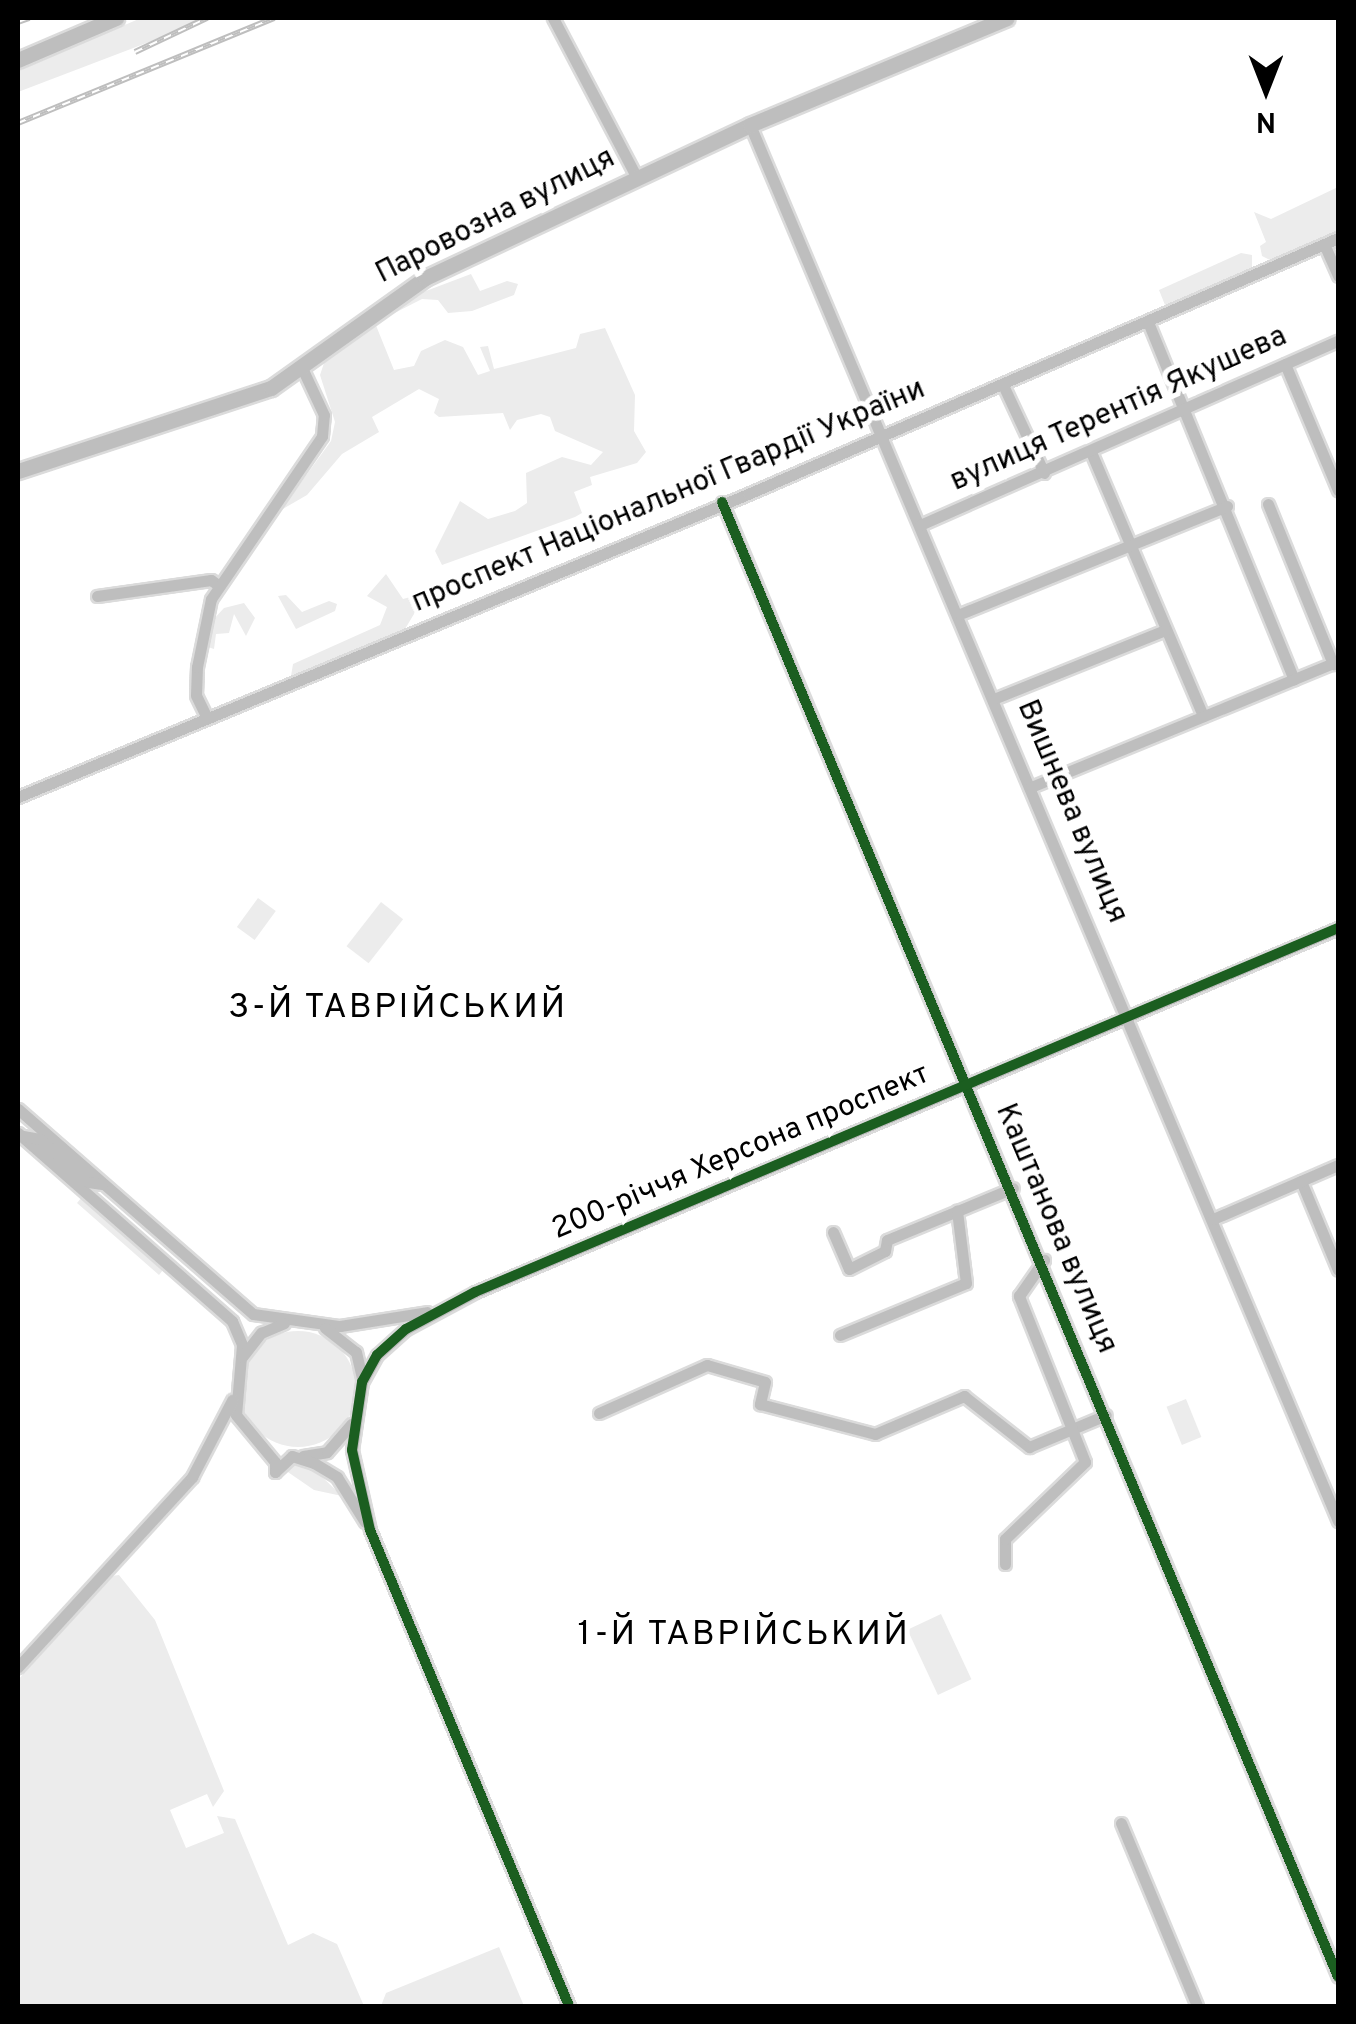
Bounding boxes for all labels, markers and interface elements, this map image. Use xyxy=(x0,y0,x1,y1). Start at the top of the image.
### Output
north arrow xyxy=(1216,40,1316,140)
text: N xyxy=(1256,102,1276,138)
street label: Паровозна вулиця xyxy=(370,141,622,293)
street label: вулиця Терентія Якушева xyxy=(945,319,1293,501)
street label: проспект Національної Гвардії України xyxy=(407,372,931,622)
street label: Вишнева вулиця xyxy=(1008,695,1134,929)
district label: 3-Й ТАВРІЙСЬКИЙ xyxy=(228,987,568,1029)
street label: 200-річчя Херсона проспект xyxy=(547,1057,935,1249)
street label: Каштанова вулиця xyxy=(986,1099,1124,1359)
district label: 1-Й ТАВРІЙСЬКИЙ xyxy=(577,1614,911,1656)

